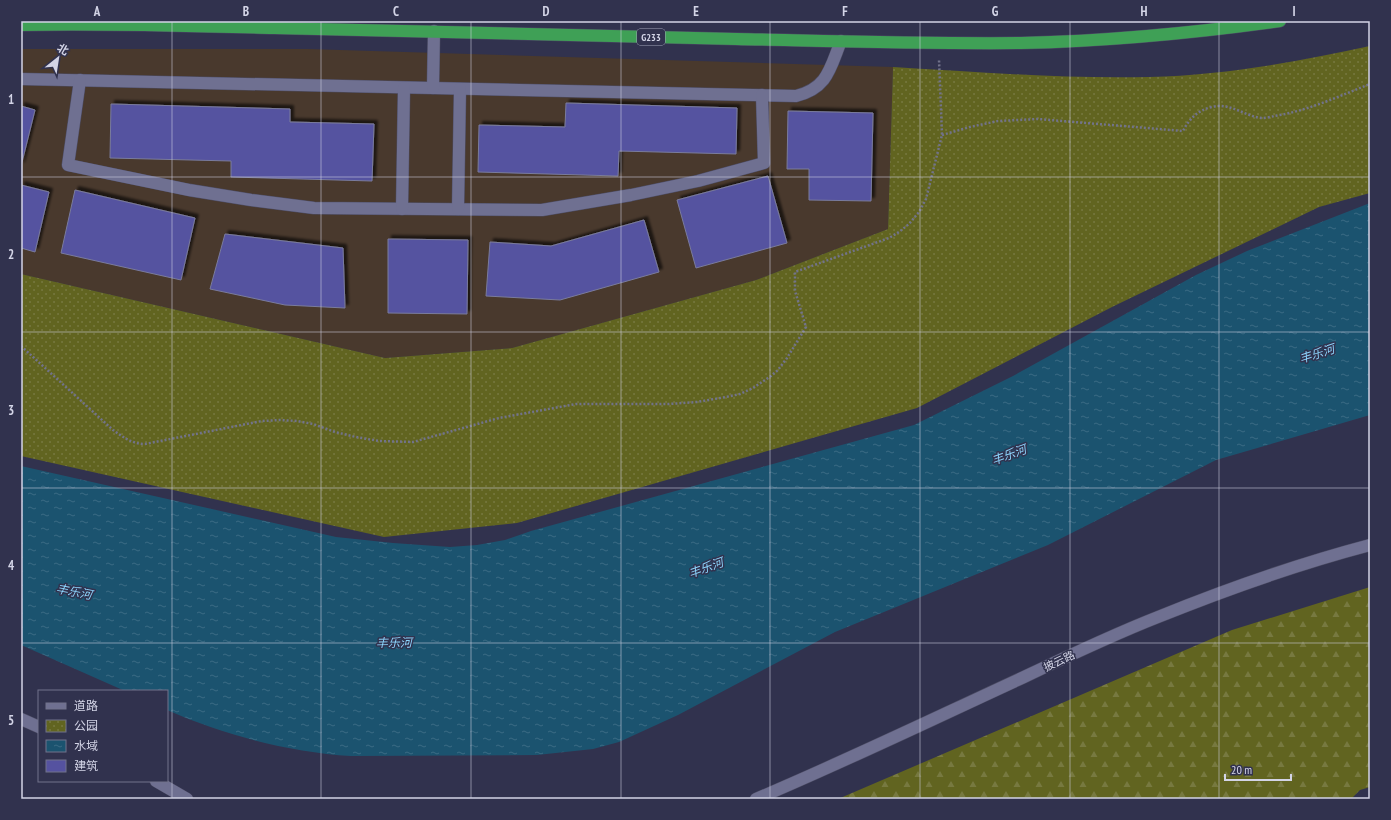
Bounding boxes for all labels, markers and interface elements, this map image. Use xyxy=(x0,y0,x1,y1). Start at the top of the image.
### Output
text: A xyxy=(93,3,101,20)
text: B xyxy=(243,3,249,20)
text: C xyxy=(393,3,399,20)
text: D xyxy=(543,3,550,20)
text: E xyxy=(693,3,699,20)
text: F xyxy=(842,3,848,20)
text: G xyxy=(992,3,999,20)
text: H xyxy=(1141,3,1148,20)
text: I xyxy=(1292,3,1296,20)
road number: G233 xyxy=(637,29,665,45)
north arrow xyxy=(38,38,78,78)
text: 北 xyxy=(55,41,71,58)
text: 1 xyxy=(8,91,14,108)
text: 2 xyxy=(8,246,14,263)
water label: 丰乐河 xyxy=(1297,340,1338,366)
text: 3 xyxy=(8,402,14,419)
water label: 丰乐河 xyxy=(989,441,1030,468)
water label: 丰乐河 xyxy=(686,554,727,581)
text: 4 xyxy=(8,557,15,574)
water label: 丰乐河 xyxy=(55,581,95,603)
water label: 丰乐河 xyxy=(376,635,414,650)
street label: 披云路 xyxy=(1041,648,1077,674)
legend xyxy=(38,690,168,782)
text: 道路 xyxy=(74,698,98,713)
text: 5 xyxy=(8,712,14,729)
text: 公园 xyxy=(74,718,98,733)
text: 水域 xyxy=(74,738,98,753)
scale bar xyxy=(1225,756,1291,782)
text: 建筑 xyxy=(74,758,98,773)
text: 20 m xyxy=(1231,762,1252,777)

